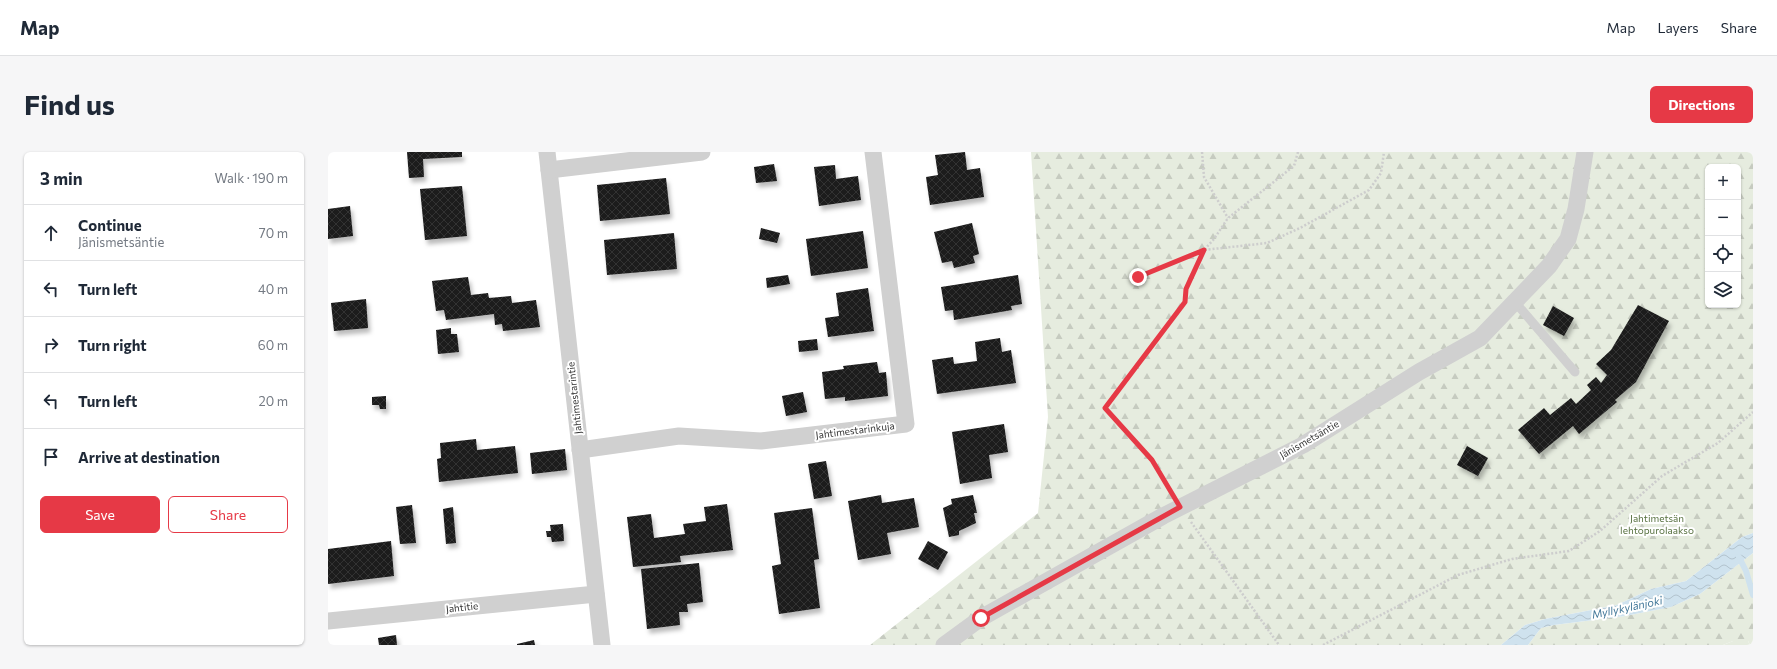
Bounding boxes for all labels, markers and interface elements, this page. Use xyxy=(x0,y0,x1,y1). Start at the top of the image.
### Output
text: Map xyxy=(20,16,59,39)
text: Map xyxy=(1607,19,1635,36)
text: Layers xyxy=(1657,19,1699,36)
text: Share xyxy=(1721,19,1757,36)
button: Directions xyxy=(1650,86,1753,123)
text: Find us xyxy=(24,87,115,121)
map controls xyxy=(1705,164,1741,308)
button: + xyxy=(1705,164,1741,200)
text: 3 min xyxy=(40,168,83,189)
text: Walk · 190 m xyxy=(214,170,288,186)
button: − xyxy=(1705,200,1741,236)
text: Continue xyxy=(78,216,142,234)
icon: ahead xyxy=(40,222,62,244)
text: 70 m xyxy=(259,225,288,241)
text: Jänismetsäntie xyxy=(78,234,164,250)
button: locate xyxy=(1705,236,1741,272)
route end xyxy=(1129,268,1147,286)
button: layers xyxy=(1705,272,1741,308)
icon: left xyxy=(40,278,62,300)
text: Turn left xyxy=(78,280,137,298)
text: 40 m xyxy=(258,281,288,297)
icon: right xyxy=(40,334,62,356)
text: Turn right xyxy=(78,336,147,354)
text: 60 m xyxy=(258,337,288,353)
street label: Jahtimestarintie xyxy=(564,361,584,435)
icon: left xyxy=(40,390,62,412)
text: Turn left xyxy=(78,392,137,410)
text: 20 m xyxy=(259,393,288,409)
street label: Jänismetsäntie xyxy=(1277,417,1341,461)
street label: Jahtimestarinkuja xyxy=(815,419,895,441)
icon: arrive xyxy=(40,446,62,468)
text: Arrive at destination xyxy=(78,448,220,466)
button: Save xyxy=(40,496,160,533)
button: Share xyxy=(168,496,288,533)
park label: Jahtimetsän lehtopurolaakso xyxy=(1620,512,1694,536)
water label: Myllykylänjoki xyxy=(1591,593,1665,621)
street label: Jahtitie xyxy=(445,599,479,615)
route start xyxy=(972,609,990,627)

